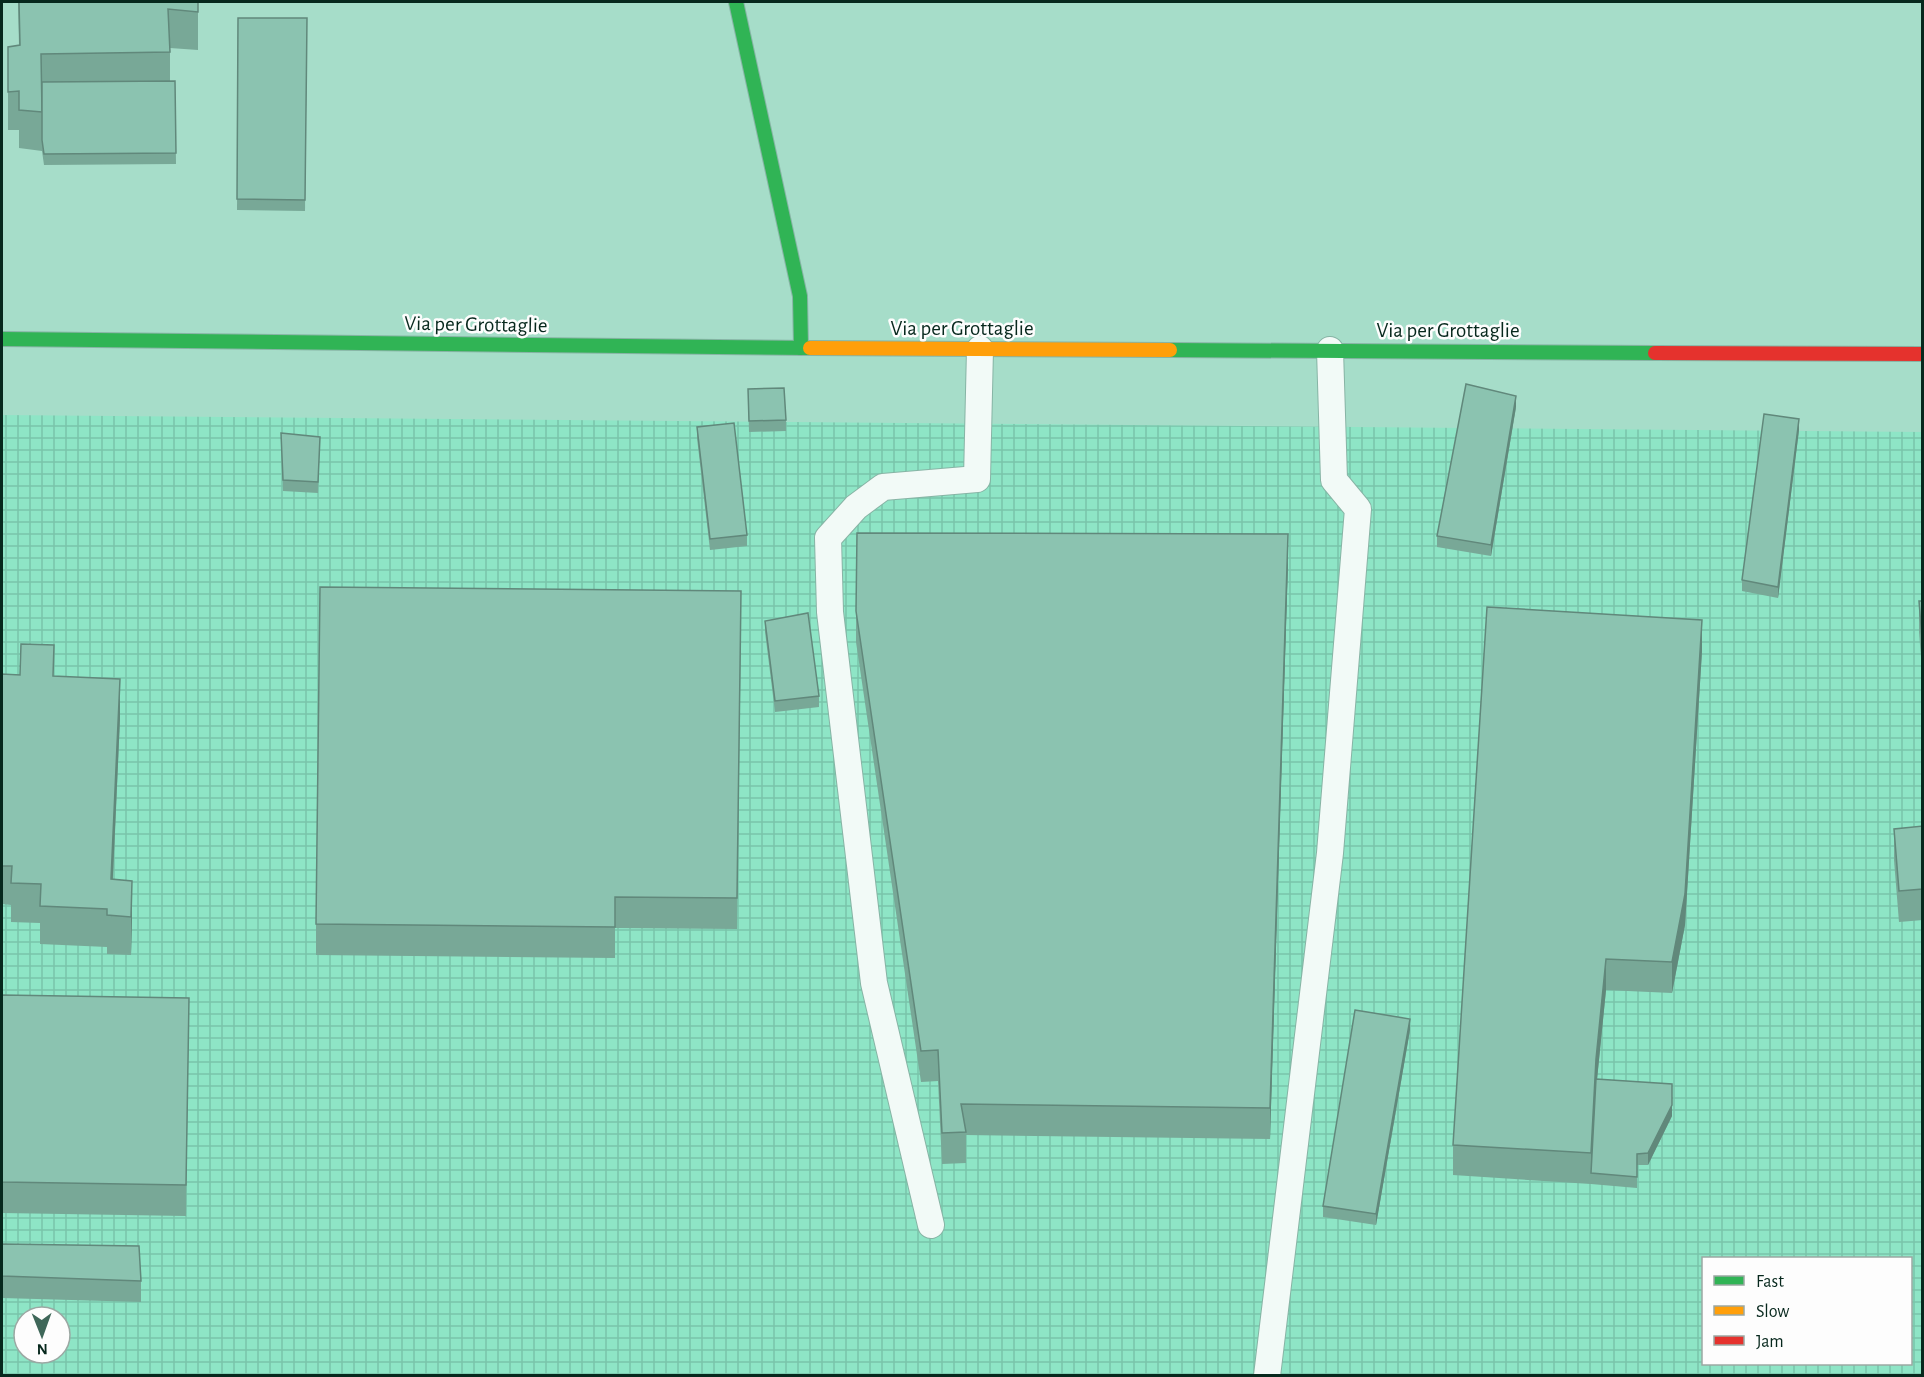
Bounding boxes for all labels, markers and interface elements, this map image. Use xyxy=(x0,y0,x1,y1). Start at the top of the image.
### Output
street label: Via per Grottaglie xyxy=(404,313,548,336)
street label: Via per Grottaglie xyxy=(890,318,1034,339)
street label: Via per Grottaglie xyxy=(1376,320,1520,341)
legend xyxy=(1702,1257,1912,1365)
text: Fast xyxy=(1756,1273,1784,1291)
text: Slow xyxy=(1756,1303,1789,1321)
north arrow xyxy=(12,1305,72,1365)
text: Jam xyxy=(1756,1333,1784,1351)
text: N xyxy=(37,1341,48,1357)

